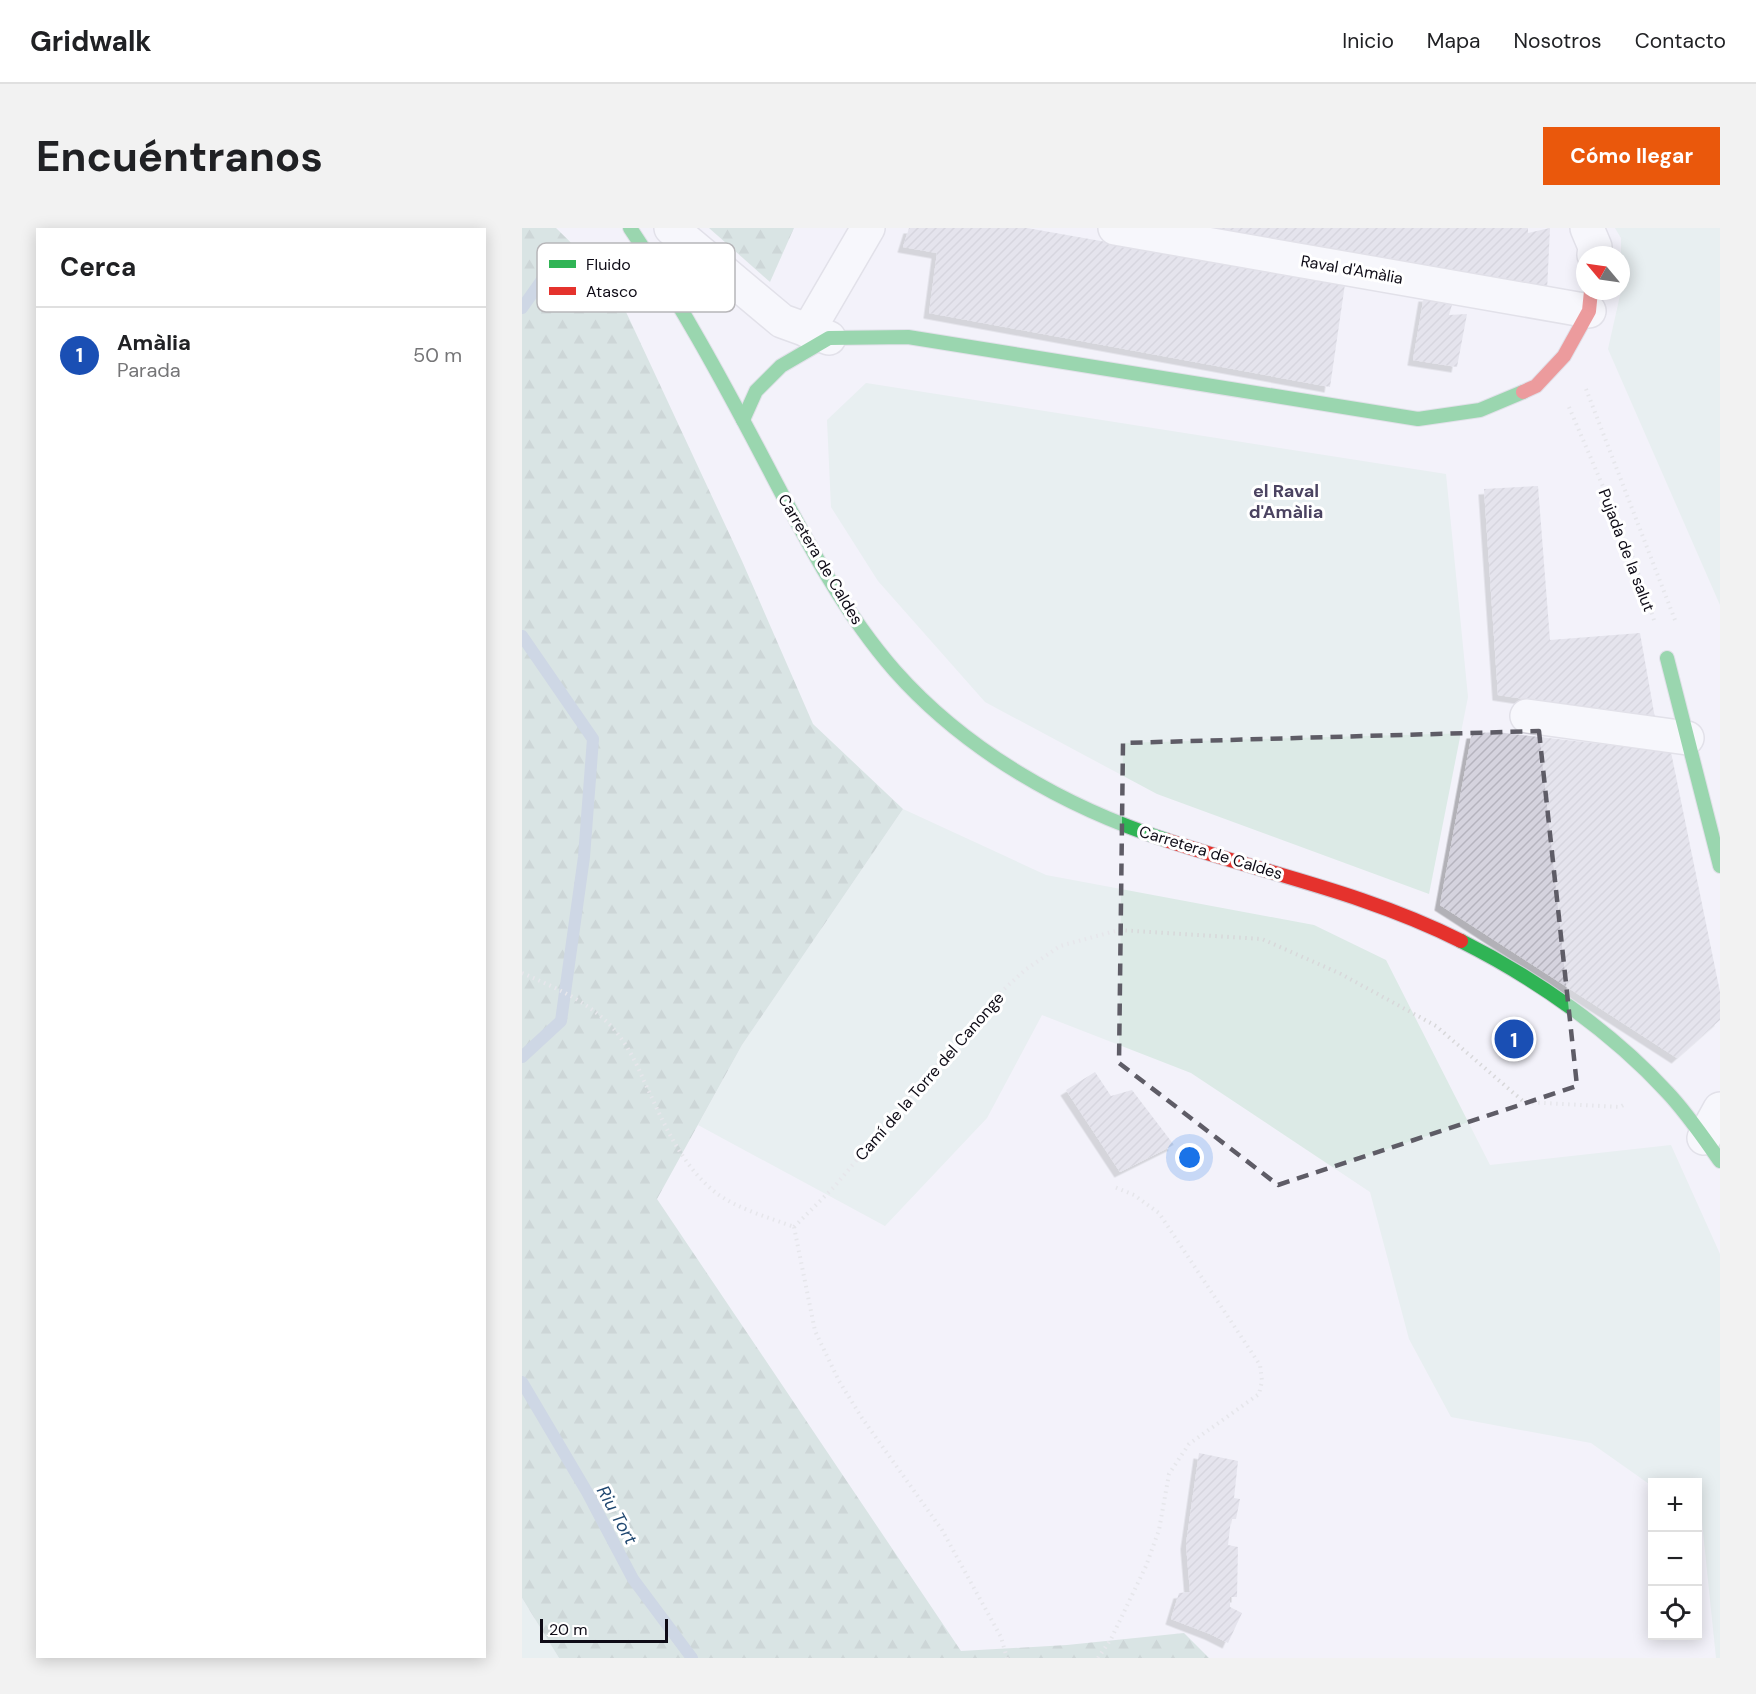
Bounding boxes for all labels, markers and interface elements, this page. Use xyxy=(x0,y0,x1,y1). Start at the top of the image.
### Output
text: Gridwalk xyxy=(30,23,152,60)
text: Inicio xyxy=(1342,27,1394,55)
text: Mapa xyxy=(1427,27,1481,55)
text: Nosotros xyxy=(1514,27,1602,55)
text: Contacto xyxy=(1635,27,1726,55)
button: Cómo llegar xyxy=(1543,127,1720,185)
text: Encuéntranos xyxy=(36,129,323,184)
legend xyxy=(537,243,735,312)
north arrow xyxy=(1576,246,1630,300)
text: Cerca xyxy=(60,250,136,284)
street label: Raval d'Amàlia xyxy=(1299,250,1405,289)
text: Fluido xyxy=(586,254,631,275)
text: Atasco xyxy=(586,281,638,302)
text: Amàlia xyxy=(117,328,191,357)
text: 1 xyxy=(76,342,83,368)
text: 50 m xyxy=(413,342,462,368)
text: Parada xyxy=(117,357,181,383)
district label: el Raval d'Amàlia xyxy=(1249,479,1323,524)
street label: Pujada de la salut xyxy=(1593,486,1660,614)
street label: Carretera de Caldes xyxy=(773,490,868,628)
street label: Carretera de Caldes xyxy=(1137,821,1285,884)
street label: Camí de la Torre del Canonge xyxy=(850,988,1008,1165)
pin: 1 xyxy=(1494,1016,1534,1062)
your location xyxy=(1175,1143,1204,1172)
map controls xyxy=(1648,1478,1702,1640)
button: + xyxy=(1648,1478,1702,1532)
water label: Riu Tort xyxy=(591,1481,643,1550)
button: − xyxy=(1648,1532,1702,1586)
button: locate xyxy=(1648,1586,1702,1640)
scale bar xyxy=(540,1616,668,1644)
text: 20 m xyxy=(549,1619,588,1640)

